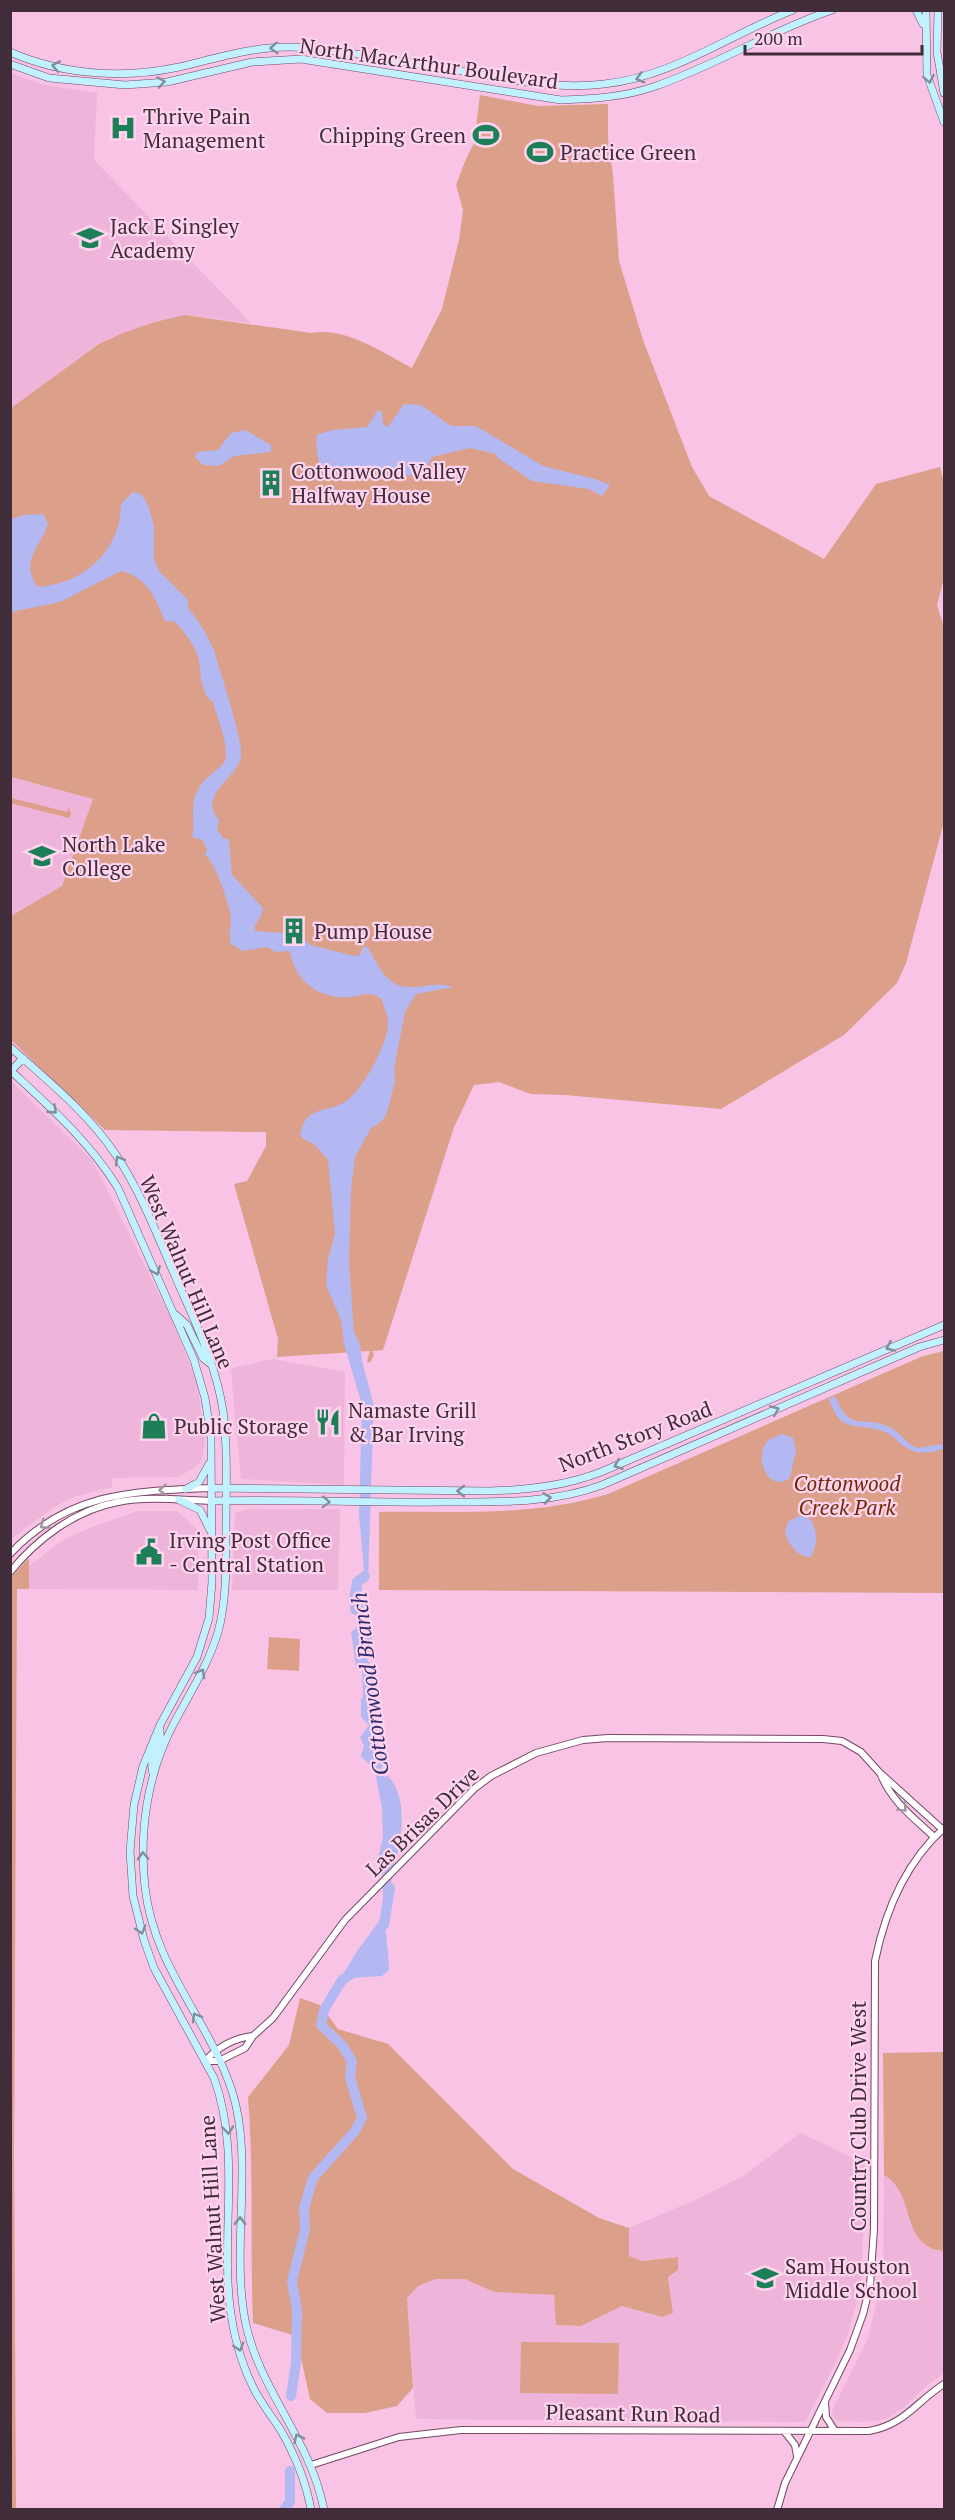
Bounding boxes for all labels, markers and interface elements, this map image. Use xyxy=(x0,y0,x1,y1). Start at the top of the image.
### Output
scale bar xyxy=(745,18,922,56)
text: 200 m xyxy=(754,26,803,50)
street label: North MacArthur Boulevard xyxy=(298,31,560,95)
one-way arrow xyxy=(269,41,278,54)
one-way arrow xyxy=(51,60,61,73)
one-way arrow xyxy=(635,70,645,83)
one-way arrow xyxy=(922,73,935,83)
one-way arrow xyxy=(156,77,166,89)
place label: Thrive Pain Management xyxy=(143,102,266,154)
hospital icon: Thrive Pain Management xyxy=(108,113,138,143)
sports icon: Chipping Green xyxy=(471,120,501,150)
place label: Chipping Green xyxy=(319,121,467,149)
sports icon: Practice Green xyxy=(525,137,555,167)
place label: Practice Green xyxy=(560,138,697,166)
place label: Jack E Singley Academy xyxy=(110,212,239,264)
school or university icon: Jack E Singley Academy xyxy=(75,223,105,253)
place label: Cottonwood Valley Halfway House xyxy=(291,457,467,509)
building icon: Cottonwood Valley Halfway House xyxy=(256,468,286,498)
place label: North Lake College xyxy=(62,830,166,882)
school or university icon: North Lake College xyxy=(27,841,57,871)
building icon: Pump House xyxy=(279,916,309,946)
place label: Pump House xyxy=(314,917,432,945)
one-way arrow xyxy=(46,1103,57,1114)
one-way arrow xyxy=(115,1156,127,1166)
street label: West Walnut Hill Lane xyxy=(133,1171,241,1373)
one-way arrow xyxy=(149,1265,161,1276)
one-way arrow xyxy=(886,1340,897,1352)
street label: North Story Road xyxy=(554,1394,716,1478)
place label: Namaste Grill & Bar Irving xyxy=(348,1396,477,1448)
one-way arrow xyxy=(769,1405,780,1417)
restaurant icon: Namaste Grill & Bar Irving xyxy=(313,1407,343,1437)
shop icon: Public Storage xyxy=(139,1411,169,1441)
place label: Public Storage xyxy=(174,1412,308,1440)
one-way arrow xyxy=(614,1458,625,1470)
park label: Cottonwood Creek Park xyxy=(793,1469,901,1521)
one-way arrow xyxy=(159,1484,168,1496)
one-way arrow xyxy=(457,1485,466,1497)
one-way arrow xyxy=(542,1493,551,1505)
one-way arrow xyxy=(322,1496,331,1508)
one-way arrow xyxy=(40,1518,51,1529)
place label: Irving Post Office - Central Station xyxy=(169,1526,331,1578)
public building icon: Irving Post Office - Central Station xyxy=(134,1537,164,1567)
water label: Cottonwood Branch xyxy=(343,1591,395,1777)
one-way arrow xyxy=(194,1669,205,1680)
street label: Las Brisas Drive xyxy=(359,1760,485,1882)
one-way arrow xyxy=(896,1801,907,1811)
one-way arrow xyxy=(137,1852,150,1861)
one-way arrow xyxy=(134,1924,146,1935)
street label: Country Club Drive West xyxy=(844,2001,872,2231)
one-way arrow xyxy=(192,2013,203,2023)
street label: West Walnut Hill Lane xyxy=(193,2114,231,2324)
one-way arrow xyxy=(221,2126,234,2135)
one-way arrow xyxy=(234,2217,246,2226)
place label: Sam Houston Middle School xyxy=(785,2252,918,2304)
school or university icon: Sam Houston Middle School xyxy=(750,2263,780,2293)
one-way arrow xyxy=(232,2341,244,2352)
street label: Pleasant Run Road xyxy=(545,2397,721,2429)
one-way arrow xyxy=(294,2433,305,2444)

